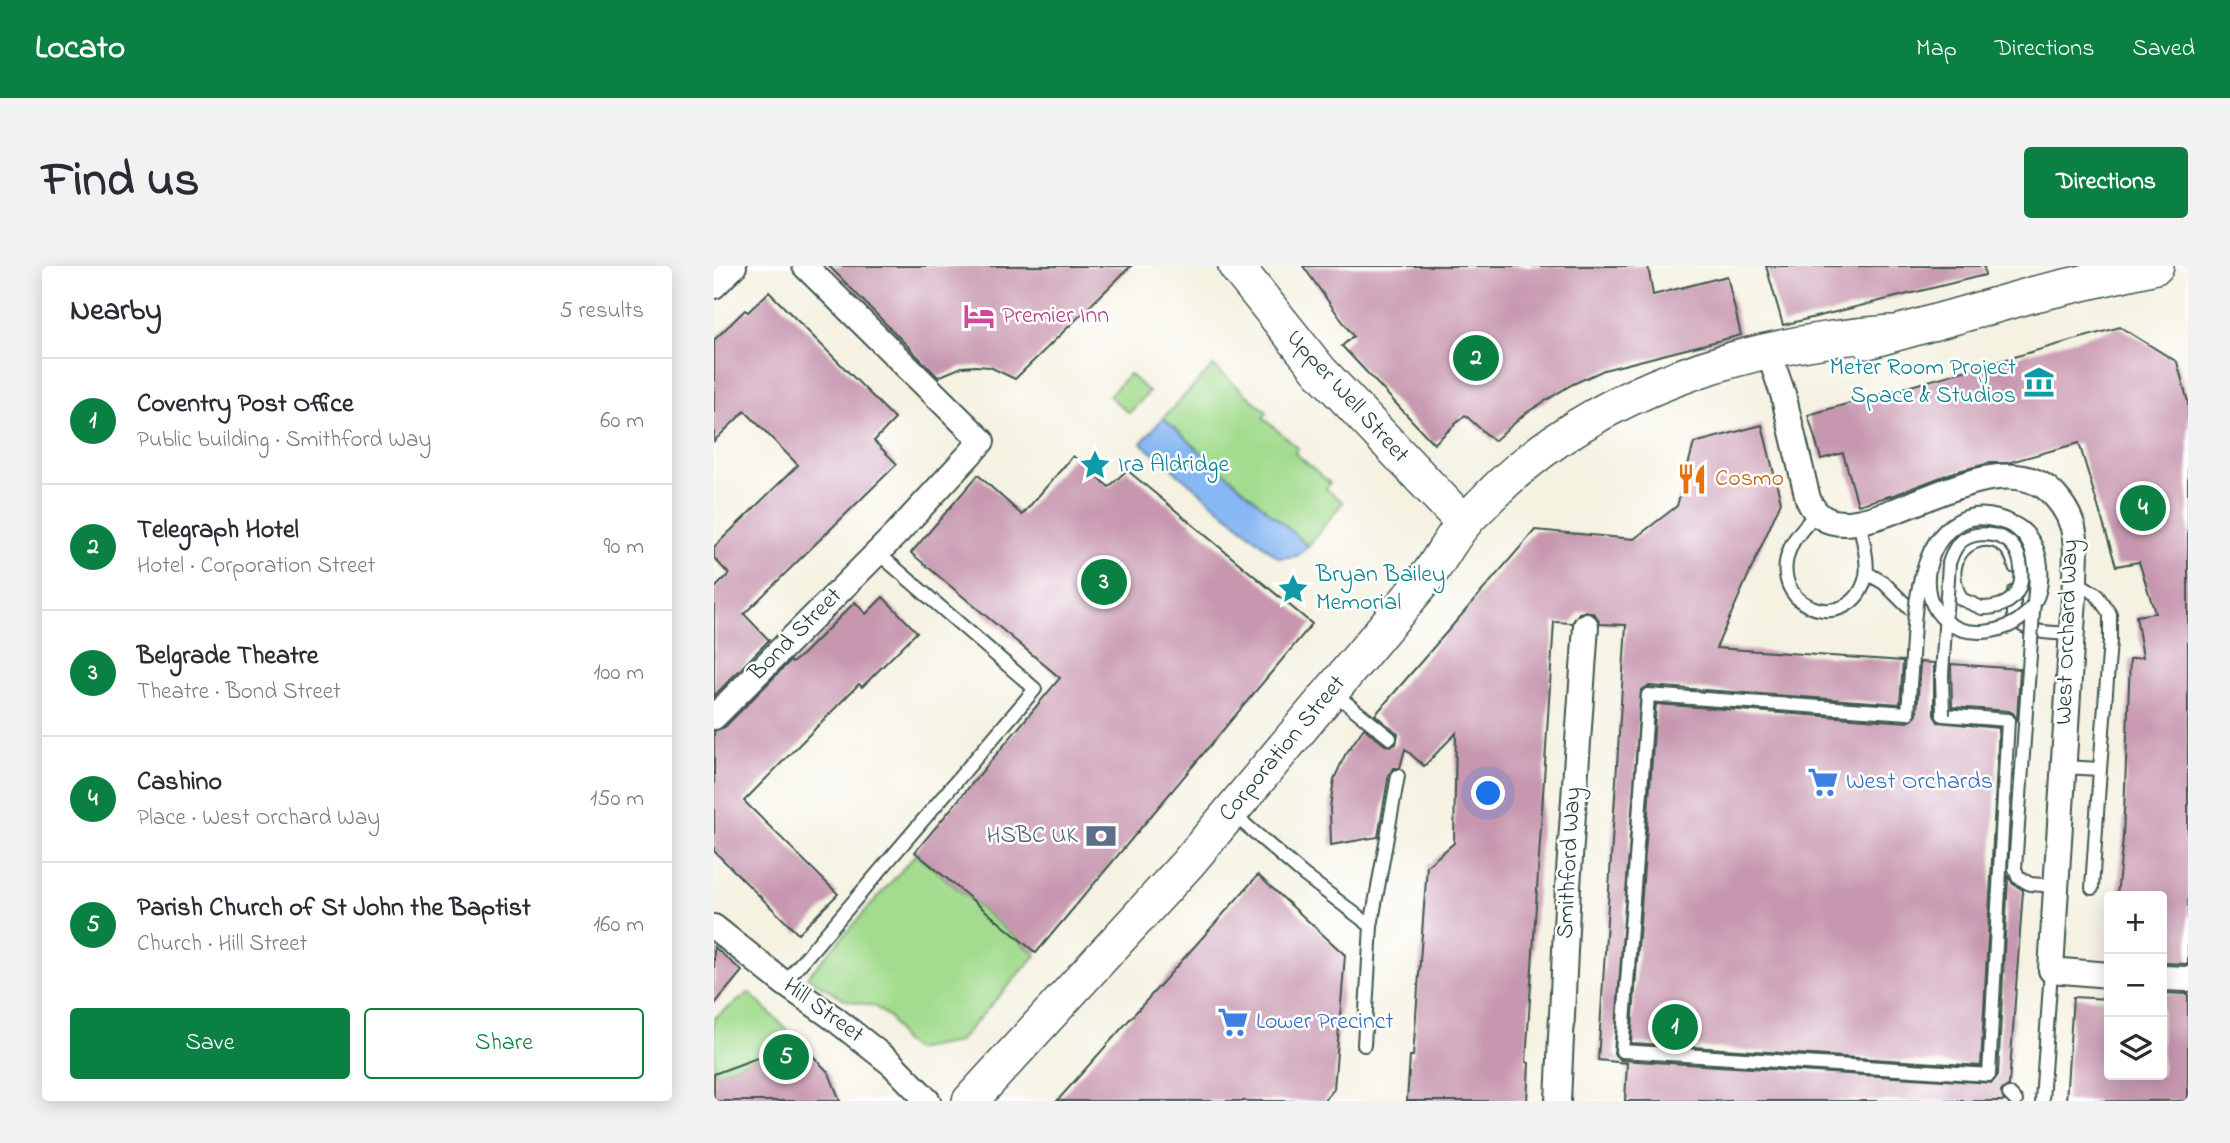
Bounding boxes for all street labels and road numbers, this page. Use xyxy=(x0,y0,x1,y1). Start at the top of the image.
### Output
street label: Upper Well Street xyxy=(1277,322,1417,472)
street label: West Orchard Way xyxy=(2047,539,2090,725)
street label: Bond Street xyxy=(740,580,851,691)
street label: Corporation Street xyxy=(1211,668,1355,830)
street label: Smithford Way xyxy=(1549,786,1592,940)
street label: Hill Street xyxy=(775,970,871,1052)

